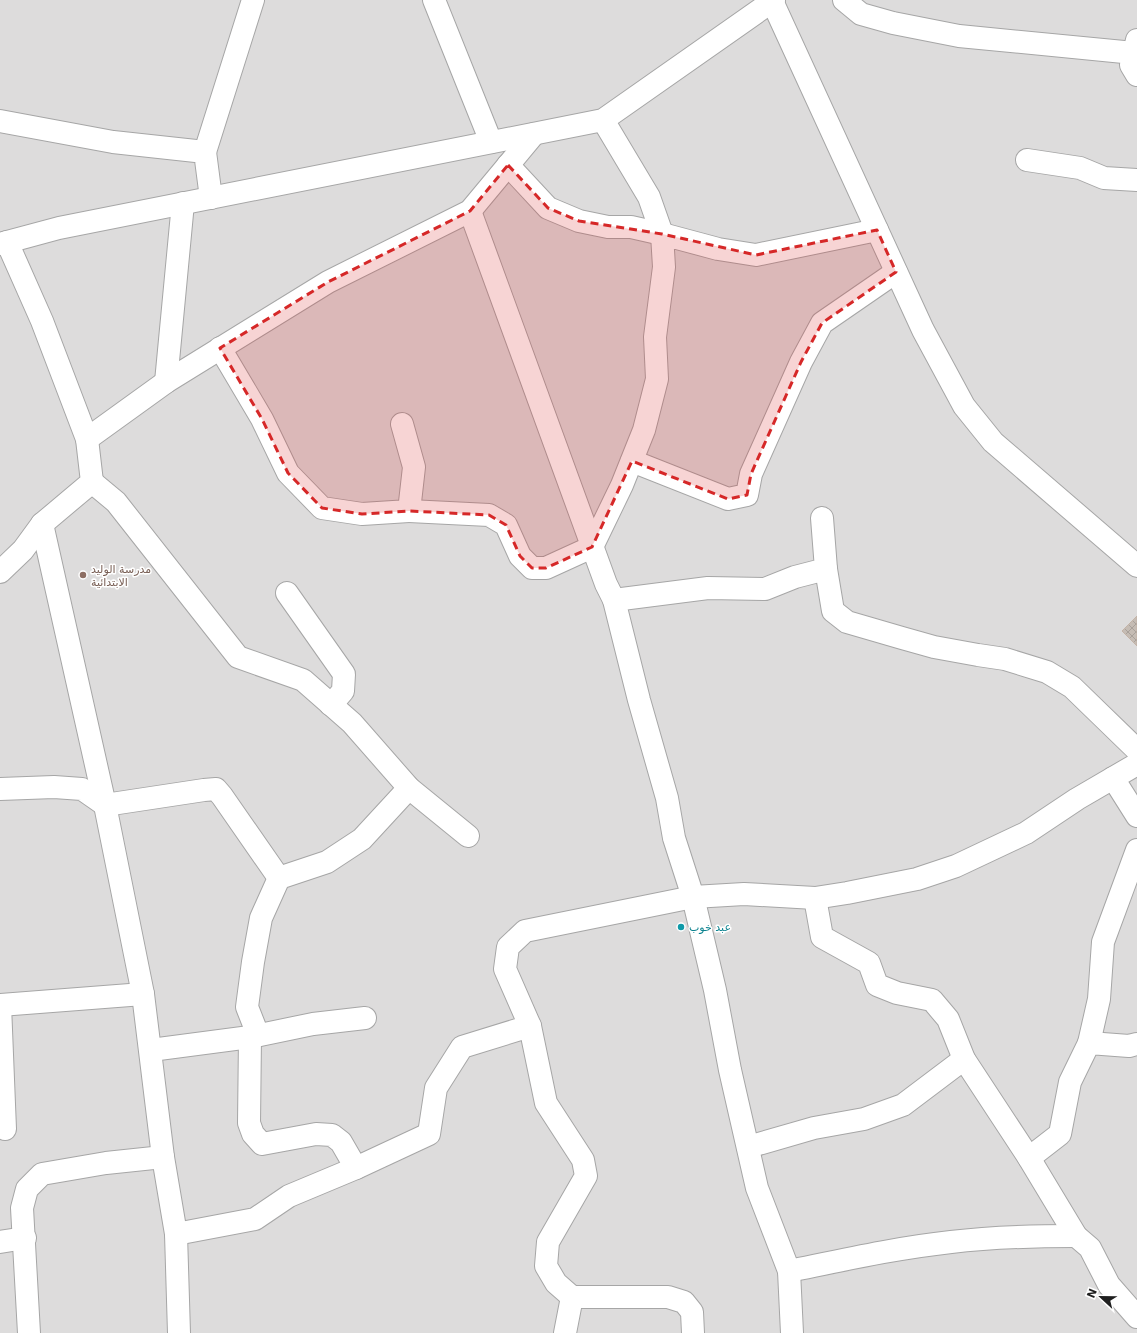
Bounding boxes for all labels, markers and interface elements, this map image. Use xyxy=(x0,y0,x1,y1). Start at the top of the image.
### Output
place label: مدرسة الوليد الابتدائية xyxy=(91,563,151,589)
marker: مدرسة الوليد الابتدائية xyxy=(78,570,88,580)
place label: عبد خوب xyxy=(689,921,731,934)
marker: عبد خوب xyxy=(676,922,686,932)
north arrow xyxy=(1081,1277,1121,1317)
text: N xyxy=(1084,1287,1100,1300)

